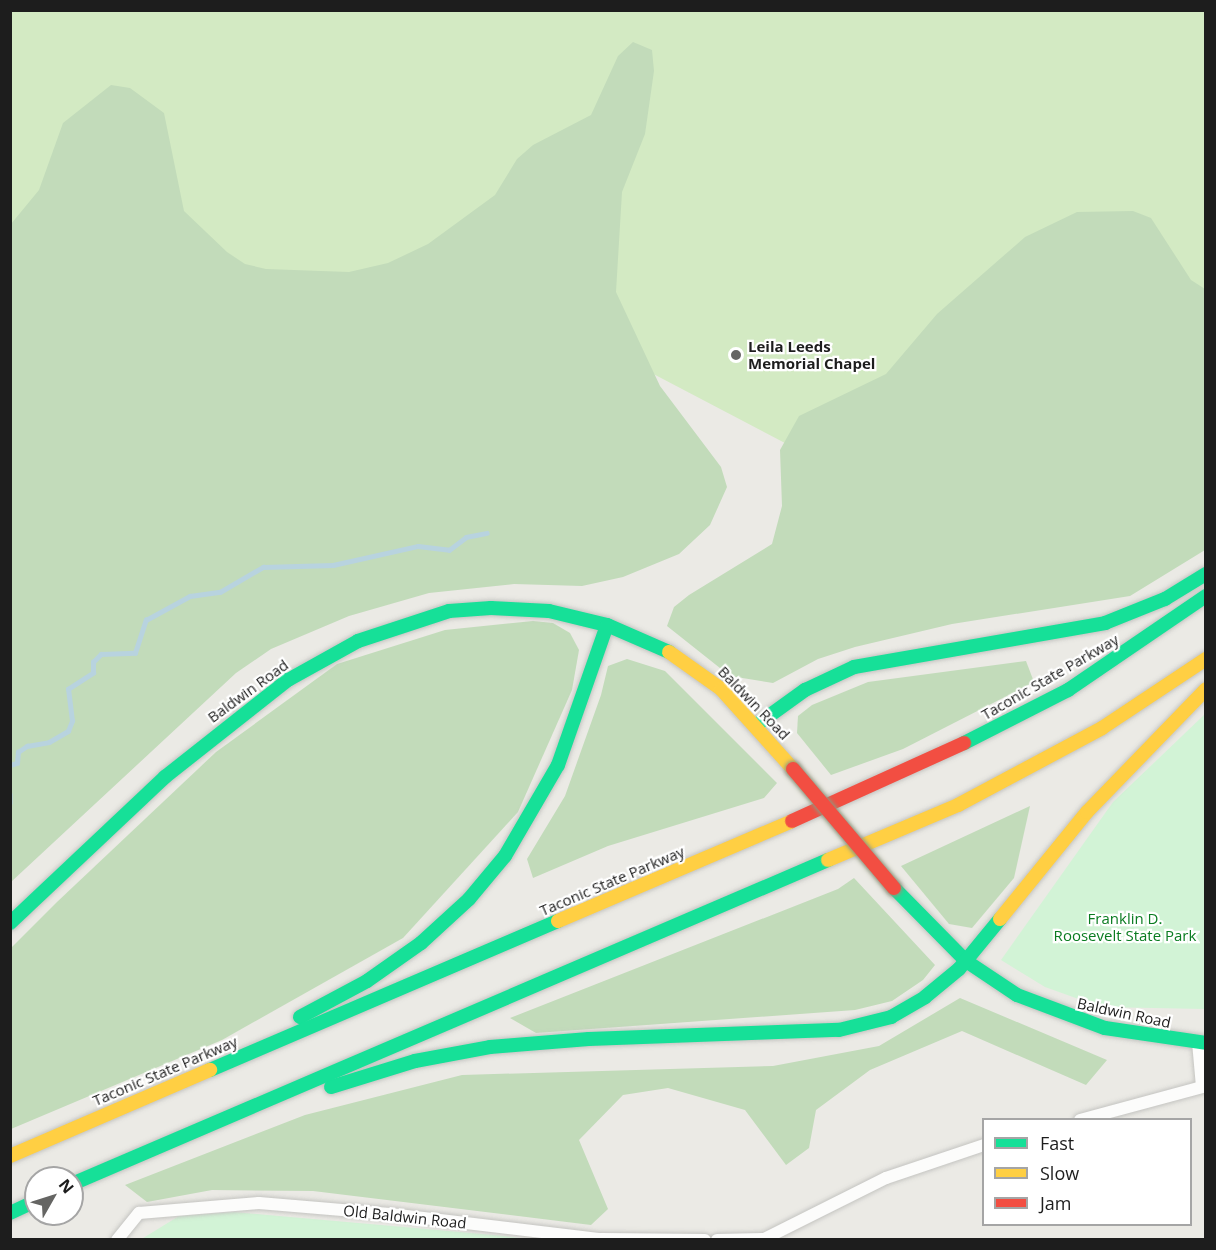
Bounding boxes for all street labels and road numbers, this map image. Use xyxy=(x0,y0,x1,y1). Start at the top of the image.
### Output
street label: Taconic State Parkway xyxy=(978,630,1122,724)
street label: Baldwin Road xyxy=(204,656,292,726)
street label: Baldwin Road xyxy=(714,662,794,744)
street label: Taconic State Parkway xyxy=(537,842,687,920)
street label: Baldwin Road xyxy=(1076,994,1172,1032)
street label: Taconic State Parkway xyxy=(90,1032,240,1110)
street label: Old Baldwin Road xyxy=(342,1202,468,1232)

